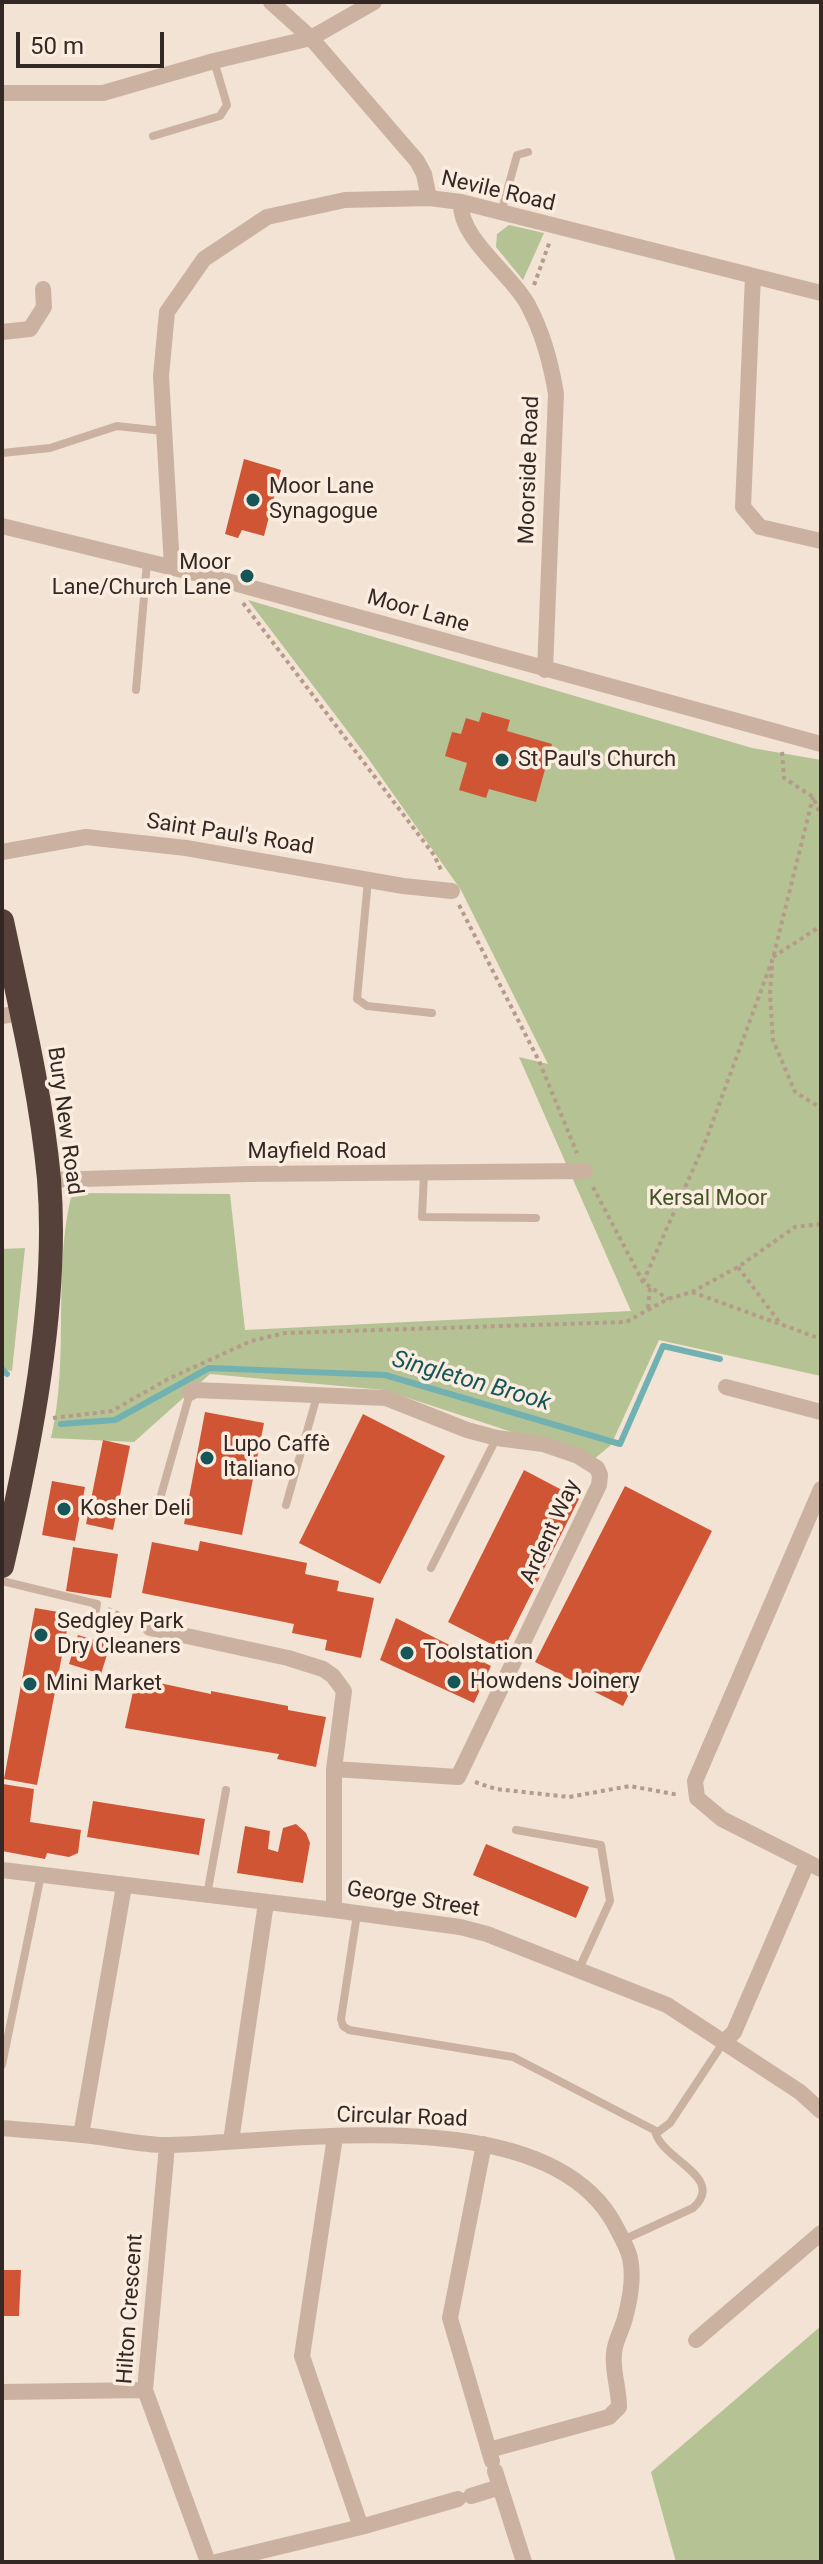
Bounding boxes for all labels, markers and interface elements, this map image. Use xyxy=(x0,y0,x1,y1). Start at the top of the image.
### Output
scale bar xyxy=(20,16,168,66)
text: 50 m xyxy=(30,32,84,60)
street label: Nevile Road xyxy=(438,166,558,218)
street label: Moorside Road xyxy=(514,395,546,545)
place label: Moor Lane Synagogue xyxy=(269,474,378,526)
marker: Moor Lane Synagogue xyxy=(244,491,262,509)
place label: Moor Lane/Church Lane xyxy=(52,550,231,602)
marker: Moor Lane/Church Lane xyxy=(238,567,256,585)
street label: Moor Lane xyxy=(364,585,472,639)
place label: St Paul's Church xyxy=(518,747,676,773)
marker: St Paul's Church xyxy=(493,751,511,769)
street label: Saint Paul's Road xyxy=(145,809,315,861)
street label: Bury New Road xyxy=(41,1045,87,1197)
street label: Mayfield Road xyxy=(248,1139,386,1165)
park label: Kersal Moor xyxy=(649,1186,767,1212)
water label: Singleton Brook xyxy=(389,1346,553,1418)
place label: Lupo Caffè Italiano xyxy=(223,1432,330,1484)
marker: Lupo Caffè Italiano xyxy=(198,1449,216,1467)
street label: Ardent Way xyxy=(515,1476,587,1588)
place label: Kosher Deli xyxy=(80,1496,191,1522)
marker: Kosher Deli xyxy=(55,1500,73,1518)
place label: Sedgley Park Dry Cleaners xyxy=(57,1609,184,1660)
marker: Sedgley Park Dry Cleaners xyxy=(32,1626,50,1644)
place label: Toolstation xyxy=(423,1640,533,1666)
marker: Toolstation xyxy=(398,1644,416,1662)
place label: Howdens Joinery xyxy=(470,1669,640,1695)
place label: Mini Market xyxy=(46,1671,162,1697)
marker: Howdens Joinery xyxy=(445,1673,463,1691)
marker: Mini Market xyxy=(21,1675,39,1693)
street label: George Street xyxy=(345,1876,481,1924)
street label: Circular Road xyxy=(336,2103,468,2133)
street label: Hilton Crescent xyxy=(113,2233,149,2385)

